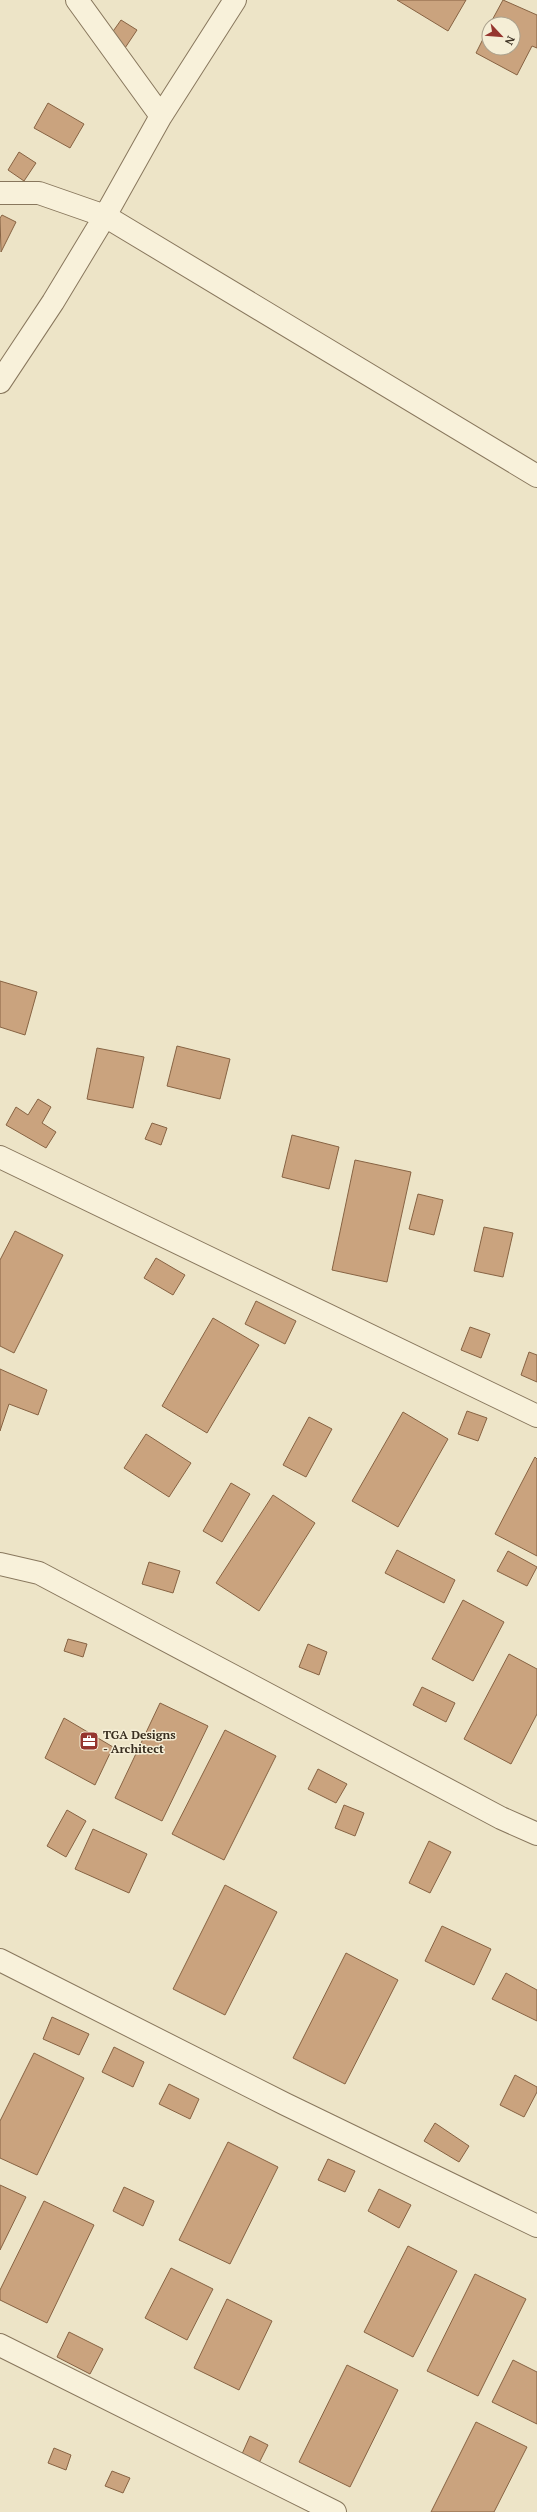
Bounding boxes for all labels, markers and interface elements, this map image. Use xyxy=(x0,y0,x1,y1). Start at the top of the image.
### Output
north arrow xyxy=(481,16,521,56)
text: N xyxy=(502,34,518,48)
place label: TGA Designs - Architect xyxy=(103,1727,176,1756)
office icon: TGA Designs - Architect xyxy=(78,1730,100,1752)

